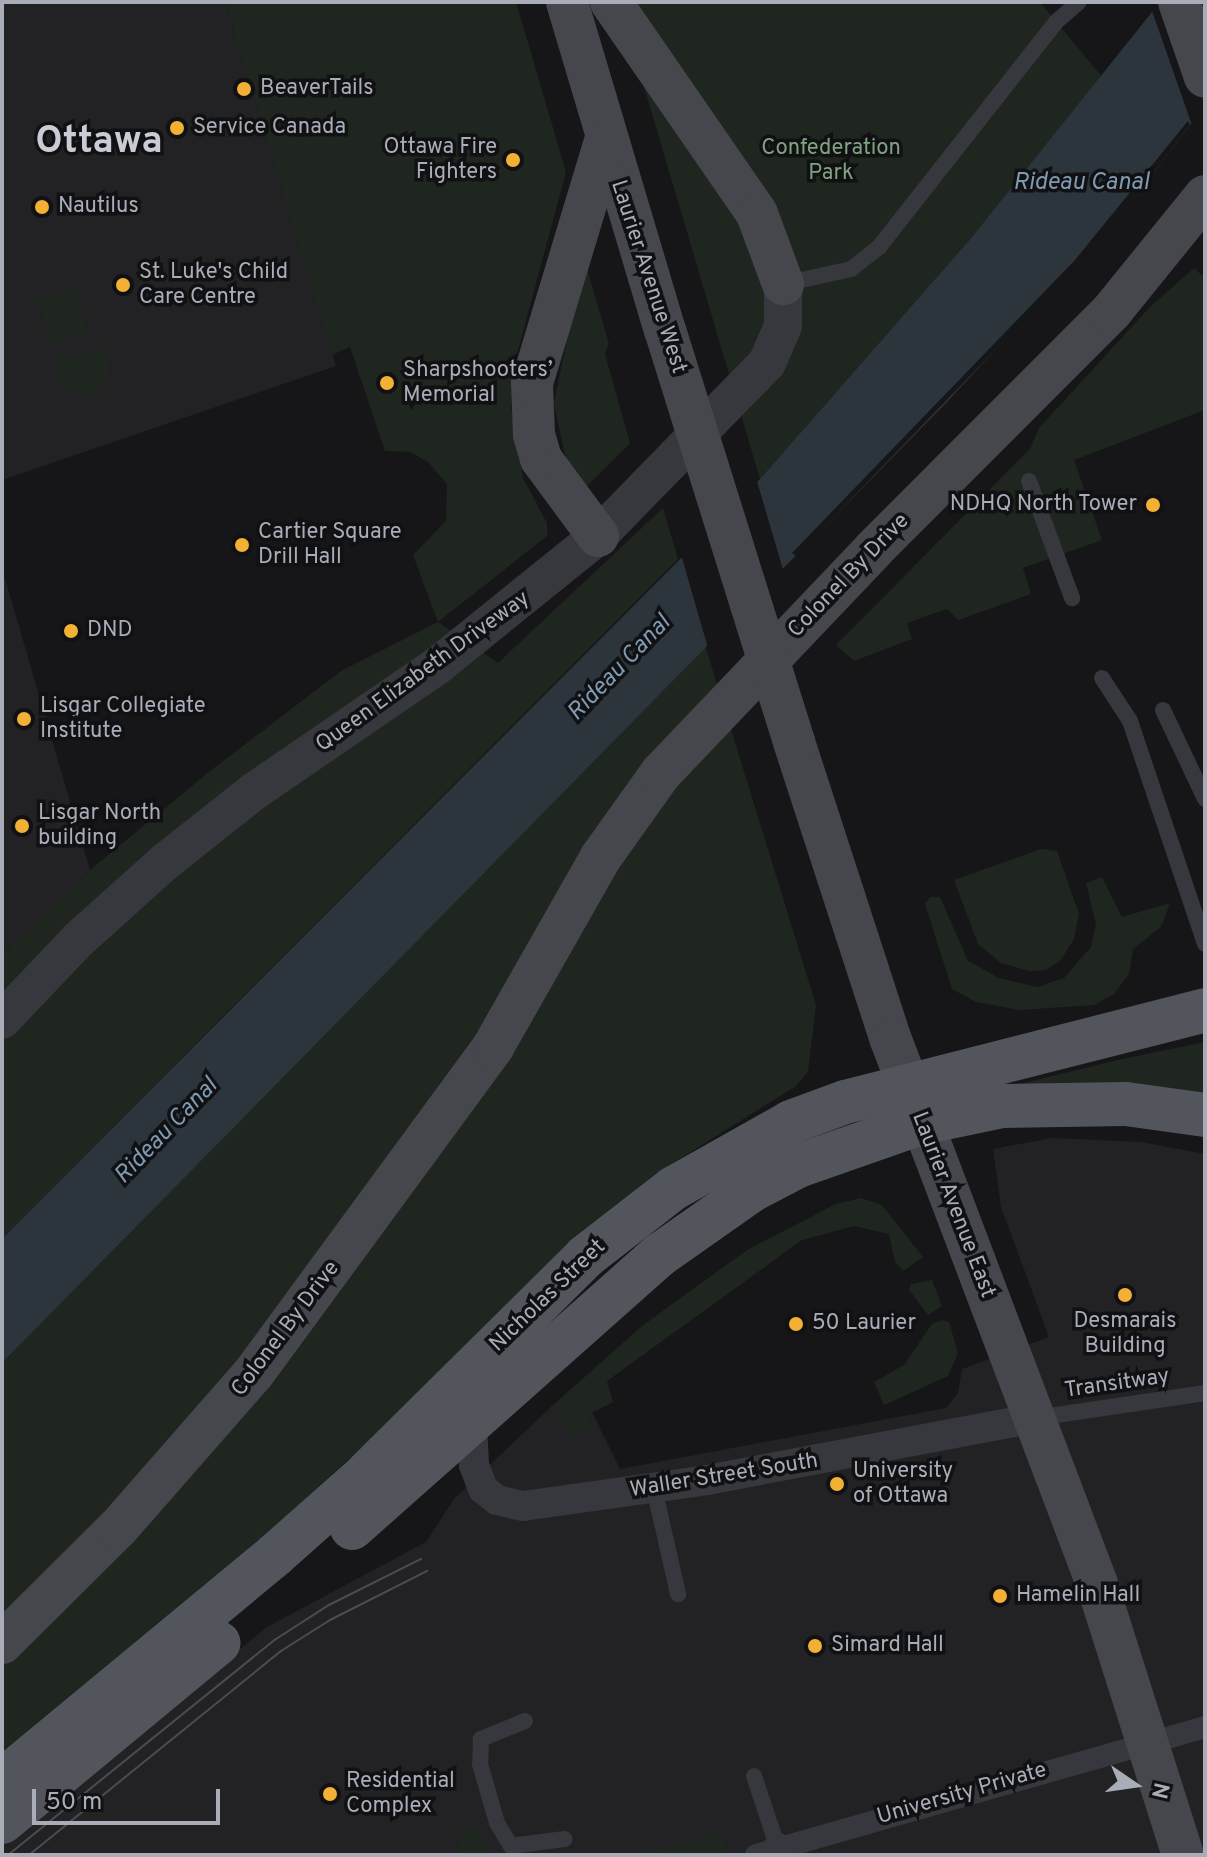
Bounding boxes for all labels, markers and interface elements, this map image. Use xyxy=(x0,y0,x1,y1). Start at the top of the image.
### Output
place label: BeaverTails xyxy=(260,76,374,102)
marker: BeaverTails xyxy=(235,80,253,98)
place label: Service Canada xyxy=(193,115,346,141)
marker: Service Canada xyxy=(168,119,186,137)
district label: Ottawa xyxy=(35,120,163,166)
place label: Ottawa Fire Fighters xyxy=(383,134,497,186)
park label: Confederation Park xyxy=(761,135,901,186)
marker: Ottawa Fire Fighters xyxy=(504,151,522,169)
water label: Rideau Canal xyxy=(1013,170,1149,198)
street label: Laurier Avenue West xyxy=(604,176,692,378)
place label: Nautilus xyxy=(58,194,139,220)
marker: Nautilus xyxy=(33,198,51,216)
place label: St. Luke's Child Care Centre xyxy=(139,259,288,310)
marker: St. Luke's Child Care Centre xyxy=(114,276,132,294)
place label: Sharpshooters’ Memorial xyxy=(403,357,553,408)
marker: Sharpshooters’ Memorial xyxy=(378,374,396,392)
place label: NDHQ North Tower xyxy=(949,492,1137,518)
marker: NDHQ North Tower xyxy=(1144,496,1162,514)
street label: Colonel By Drive xyxy=(783,508,915,644)
place label: Cartier Square Drill Hall xyxy=(258,519,402,570)
marker: Cartier Square Drill Hall xyxy=(233,536,251,554)
street label: Queen Elizabeth Driveway xyxy=(311,586,535,758)
water label: Rideau Canal xyxy=(562,610,678,728)
place label: DND xyxy=(87,618,132,644)
marker: DND xyxy=(62,622,80,640)
place label: Lisgar Collegiate Institute xyxy=(40,693,206,744)
marker: Lisgar Collegiate Institute xyxy=(15,710,33,728)
place label: Lisgar North building xyxy=(38,800,161,852)
marker: Lisgar North building xyxy=(13,817,31,835)
water label: Rideau Canal xyxy=(109,1073,225,1191)
street label: Laurier Avenue East xyxy=(905,1108,1001,1302)
street label: Nicholas Street xyxy=(485,1234,611,1358)
street label: Colonel By Drive xyxy=(226,1256,346,1402)
marker: Desmarais Building xyxy=(1116,1286,1134,1304)
place label: Desmarais Building xyxy=(1074,1308,1176,1360)
place label: 50 Laurier xyxy=(812,1311,916,1337)
marker: 50 Laurier xyxy=(787,1315,805,1333)
street label: Transitway xyxy=(1063,1364,1171,1404)
street label: Waller Street South xyxy=(628,1448,820,1504)
place label: University of Ottawa xyxy=(853,1458,953,1510)
marker: University of Ottawa xyxy=(828,1475,846,1493)
place label: Hamelin Hall xyxy=(1016,1583,1140,1609)
marker: Hamelin Hall xyxy=(991,1587,1009,1605)
place label: Simard Hall xyxy=(831,1633,944,1659)
marker: Simard Hall xyxy=(806,1637,824,1655)
north arrow xyxy=(1095,1745,1175,1825)
street label: University Private xyxy=(874,1757,1050,1831)
place label: Residential Complex xyxy=(346,1768,455,1820)
scale bar xyxy=(36,1773,224,1823)
text: N xyxy=(1144,1780,1174,1801)
marker: Residential Complex xyxy=(321,1785,339,1803)
text: 50 m xyxy=(46,1788,102,1818)

